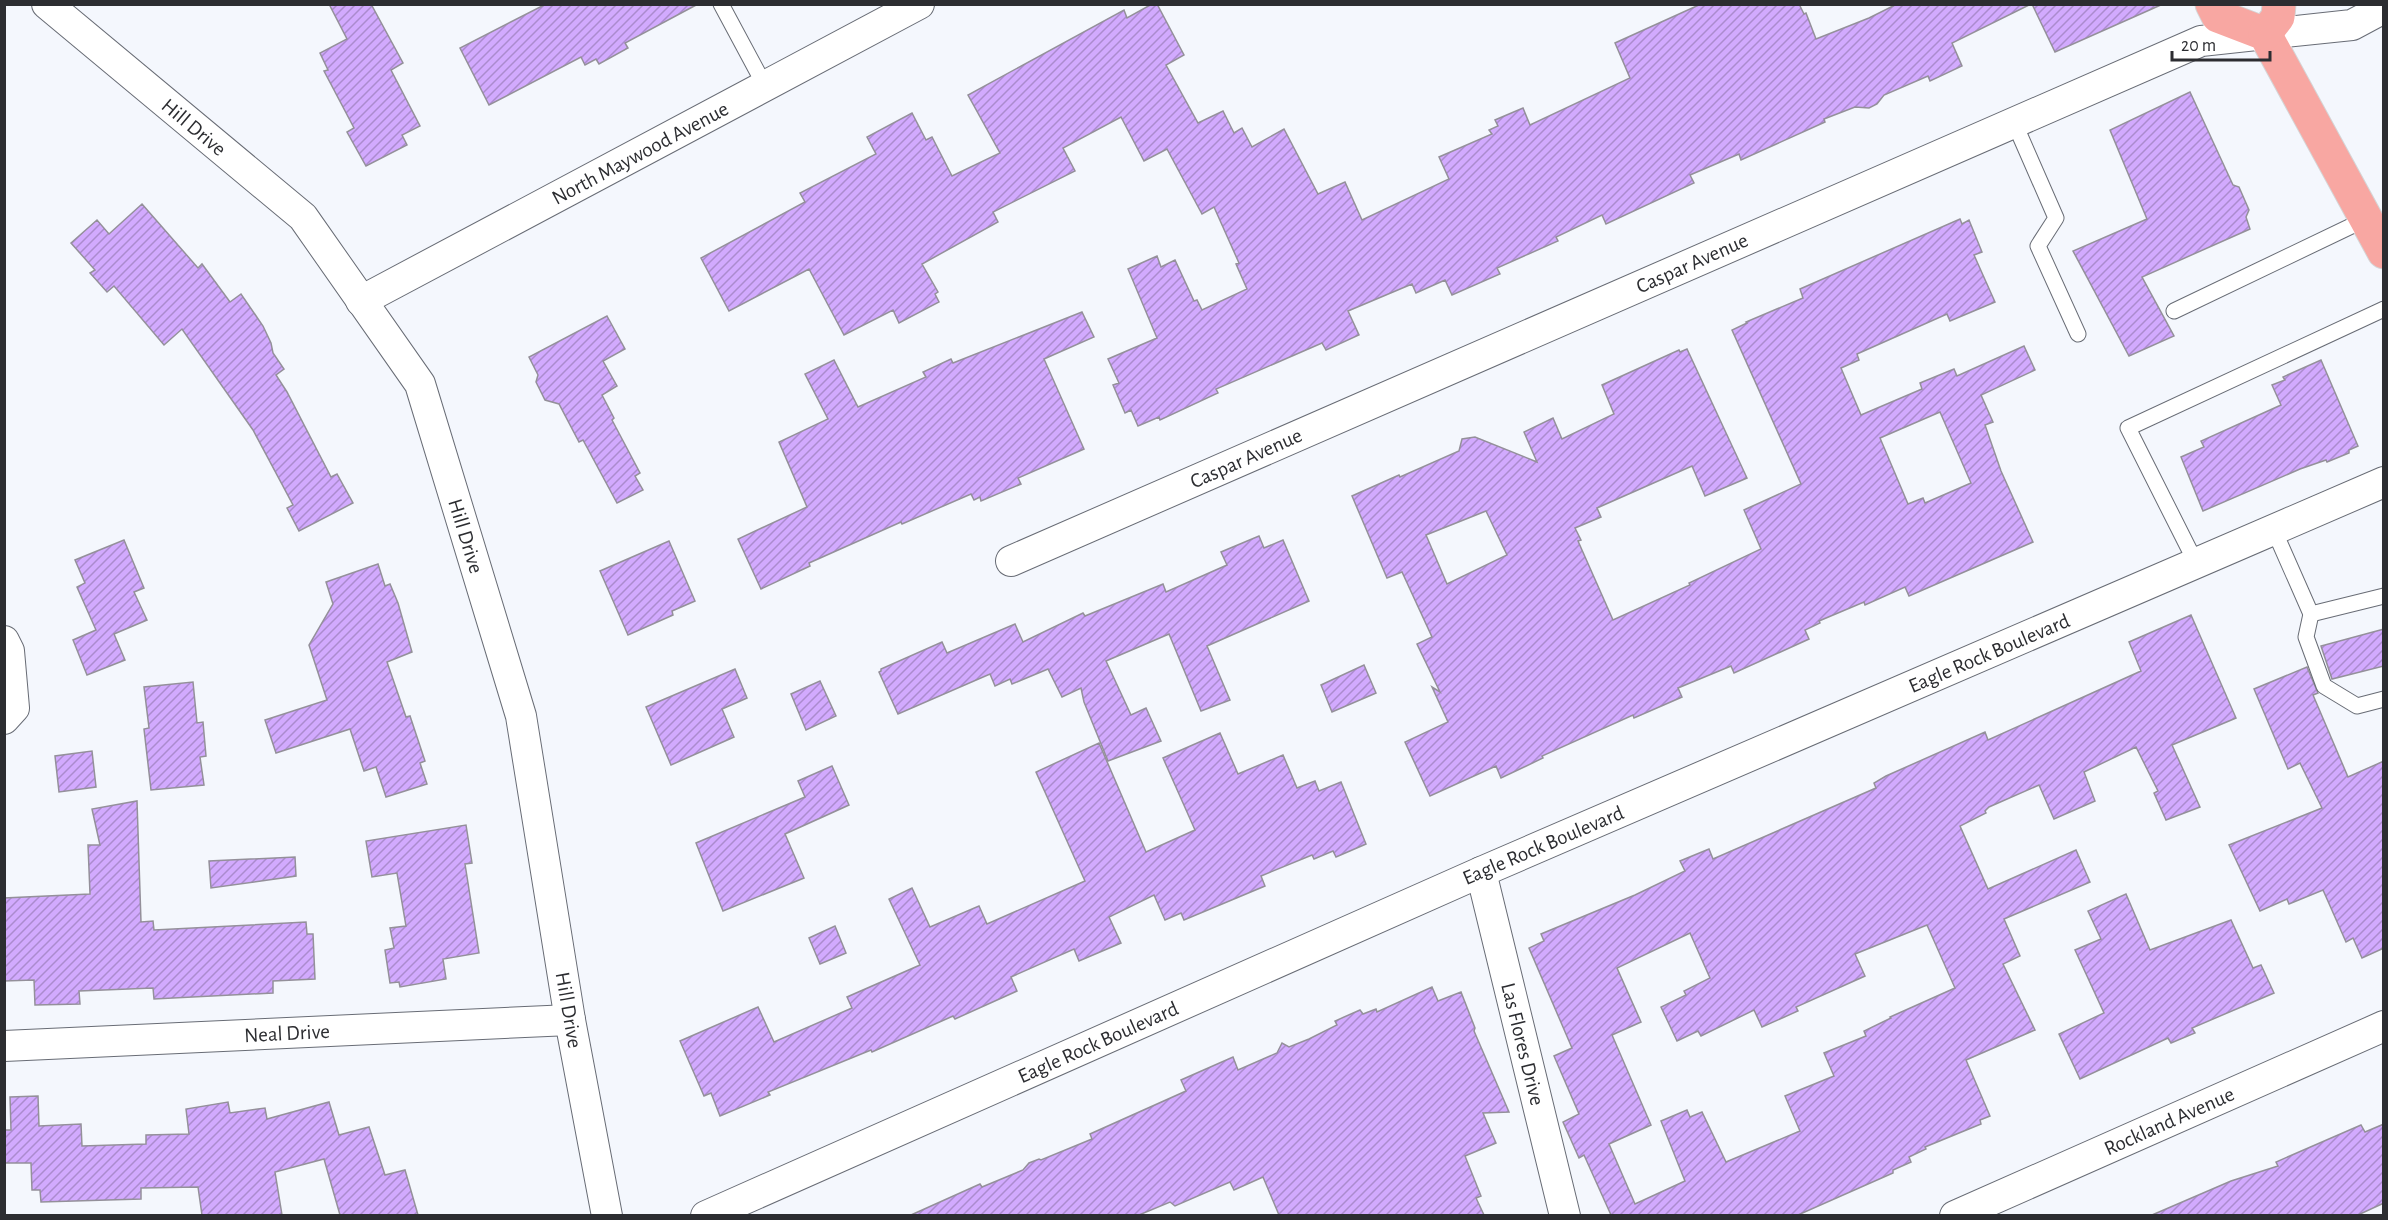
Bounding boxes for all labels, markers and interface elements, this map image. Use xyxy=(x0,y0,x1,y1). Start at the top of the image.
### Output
scale bar xyxy=(2172,24,2270,62)
text: 20 m xyxy=(2181,37,2216,55)
street label: Hill Drive xyxy=(157,95,230,160)
street label: North Maywood Avenue xyxy=(548,98,732,209)
street label: Caspar Avenue xyxy=(1633,229,1751,297)
street label: Caspar Avenue xyxy=(1187,424,1305,492)
street label: Hill Drive xyxy=(444,496,487,576)
street label: Eagle Rock Boulevard xyxy=(1905,610,2073,697)
street label: Eagle Rock Boulevard xyxy=(1459,802,1627,889)
street label: Hill Drive xyxy=(551,970,586,1050)
street label: Las Flores Drive xyxy=(1497,981,1548,1108)
street label: Eagle Rock Boulevard xyxy=(1015,998,1182,1087)
street label: Neal Drive xyxy=(244,1021,330,1046)
street label: Rockland Avenue xyxy=(2101,1083,2237,1160)

